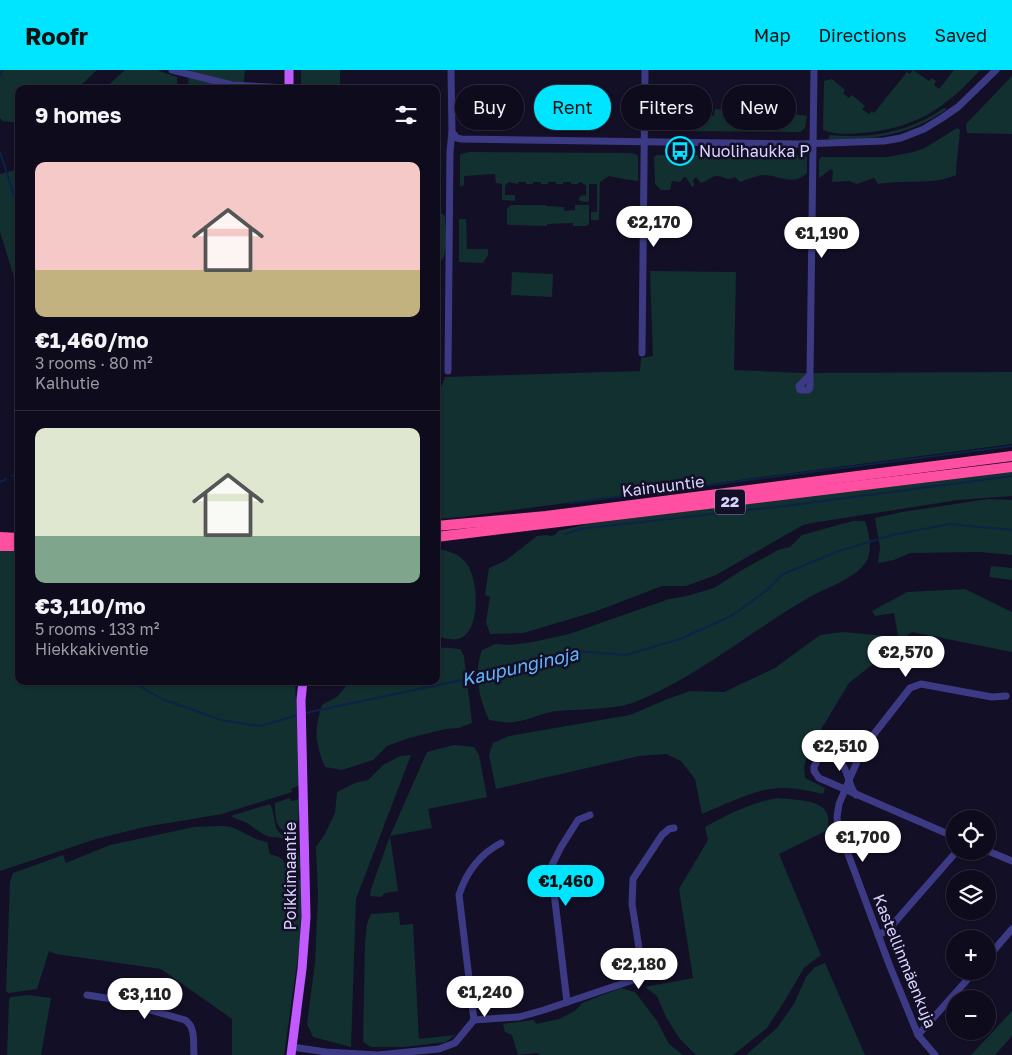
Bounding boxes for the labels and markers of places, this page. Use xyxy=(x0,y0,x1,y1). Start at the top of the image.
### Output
bus stop icon: Nuolihaukka P xyxy=(665,136,695,166)
place label: Nuolihaukka P xyxy=(699,141,810,161)
pin: €2,170 xyxy=(613,206,695,248)
pin: €1,190 xyxy=(781,216,863,259)
pin: €2,570 xyxy=(865,636,947,678)
pin: €2,510 xyxy=(799,730,881,772)
pin: €1,700 xyxy=(822,820,904,863)
pin: €1,460 xyxy=(525,864,607,907)
pin: €2,180 xyxy=(598,948,680,990)
pin: €1,240 xyxy=(444,976,526,1018)
pin: €3,110 xyxy=(104,978,186,1020)

